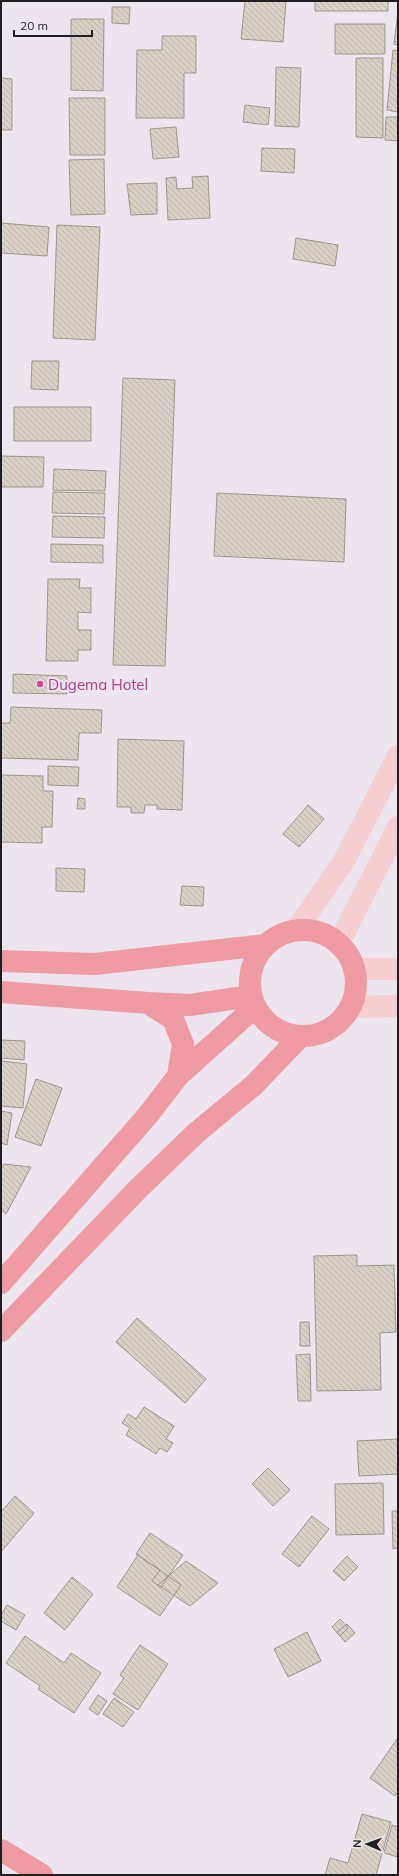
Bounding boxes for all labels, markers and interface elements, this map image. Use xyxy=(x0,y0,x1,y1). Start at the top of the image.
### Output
scale bar xyxy=(14,12,92,38)
text: 20 m xyxy=(20,18,48,33)
place label: Dugema Hotel xyxy=(48,675,148,694)
marker: Dugema Hotel xyxy=(35,679,45,689)
north arrow xyxy=(347,1824,387,1864)
text: N xyxy=(350,1839,364,1848)

